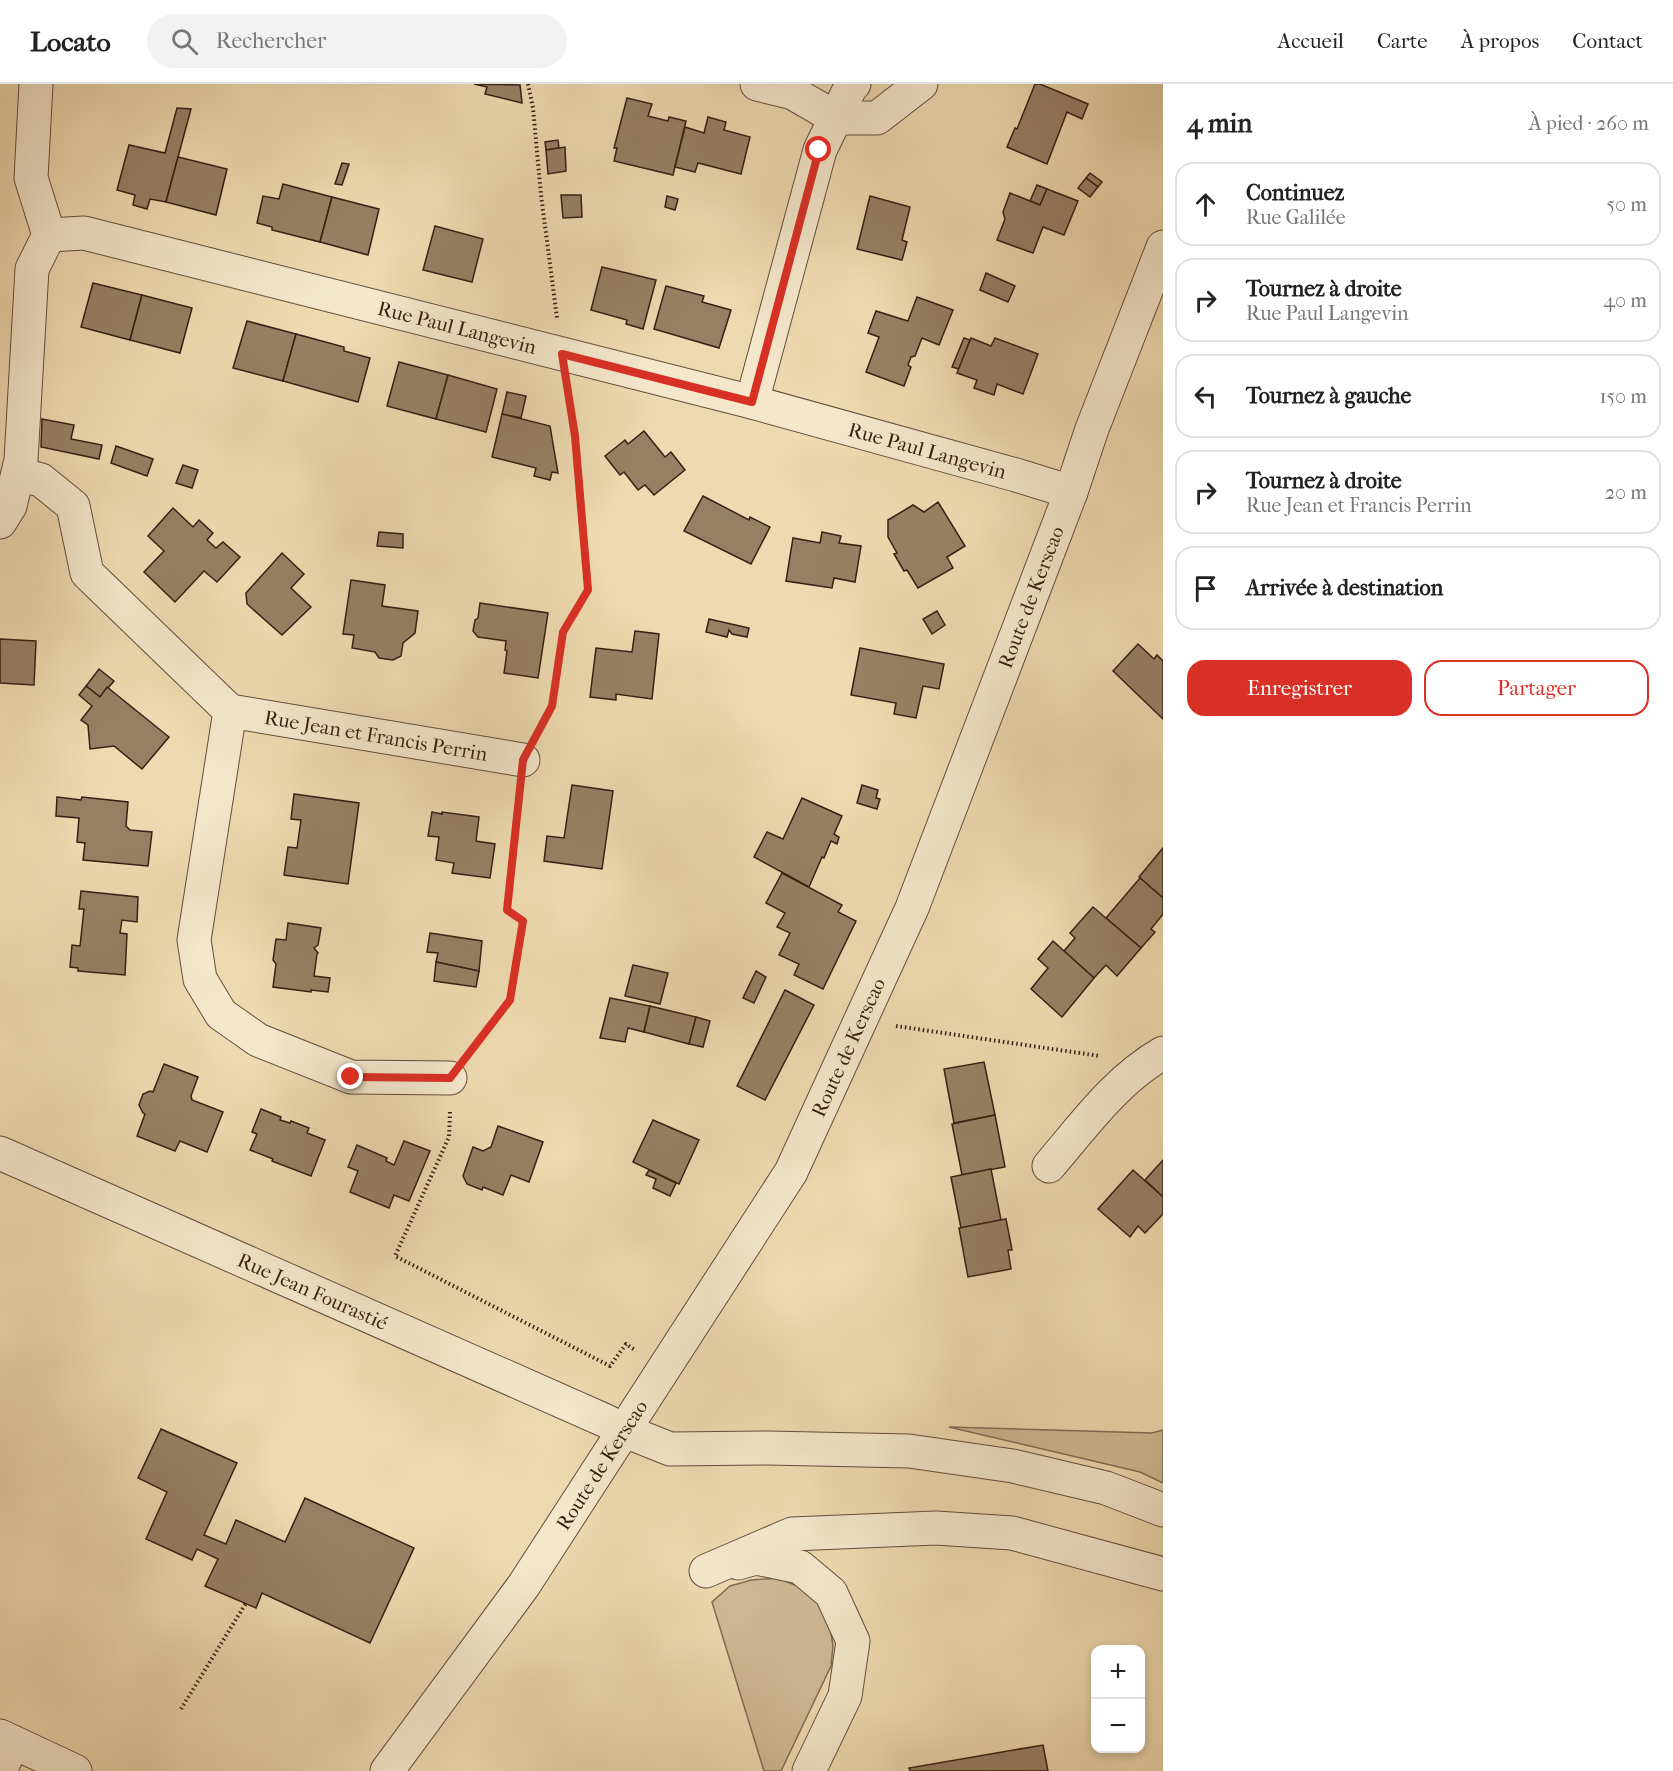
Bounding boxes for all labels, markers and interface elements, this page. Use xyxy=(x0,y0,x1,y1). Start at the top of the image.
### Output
search box xyxy=(147,14,567,68)
text: Locato xyxy=(30,25,111,58)
icon: search xyxy=(168,25,201,58)
text: Rechercher xyxy=(216,28,326,54)
text: Accueil xyxy=(1278,29,1344,53)
text: Carte xyxy=(1377,29,1428,53)
text: À propos xyxy=(1461,29,1539,53)
text: Contact xyxy=(1572,29,1643,53)
text: 4 min xyxy=(1187,108,1252,139)
text: À pied · 260 m xyxy=(1529,112,1649,135)
route start xyxy=(805,136,831,162)
text: Continuez xyxy=(1246,180,1344,206)
icon: ahead xyxy=(1189,188,1222,221)
text: 50 m xyxy=(1606,193,1647,216)
text: Rue Galilée xyxy=(1246,206,1346,229)
text: Tournez à droite xyxy=(1246,276,1402,302)
icon: right xyxy=(1189,284,1222,317)
text: 40 m xyxy=(1603,289,1647,312)
street label: Rue Paul Langevin xyxy=(375,297,539,359)
text: Rue Paul Langevin xyxy=(1246,302,1409,325)
icon: left xyxy=(1189,380,1222,413)
text: Tournez à gauche xyxy=(1246,383,1411,409)
text: 150 m xyxy=(1599,385,1647,408)
street label: Rue Paul Langevin xyxy=(846,418,1009,484)
text: Tournez à droite xyxy=(1246,468,1402,494)
icon: right xyxy=(1189,476,1222,509)
text: 20 m xyxy=(1605,481,1647,504)
text: Rue Jean et Francis Perrin xyxy=(1246,494,1472,517)
street label: Route de Kerscao xyxy=(994,523,1069,672)
icon: arrive xyxy=(1189,572,1222,605)
text: Arrivée à destination xyxy=(1246,575,1443,601)
button: Enregistrer xyxy=(1187,660,1412,716)
button: Partager xyxy=(1424,660,1649,716)
street label: Rue Jean et Francis Perrin xyxy=(263,706,489,766)
street label: Route de Kerscao xyxy=(807,974,890,1121)
route end xyxy=(337,1063,363,1089)
street label: Rue Jean Fourastié xyxy=(234,1249,391,1335)
street label: Route de Kerscao xyxy=(552,1396,652,1534)
map controls xyxy=(1091,1645,1145,1753)
button: + xyxy=(1091,1645,1145,1699)
button: − xyxy=(1091,1699,1145,1753)

